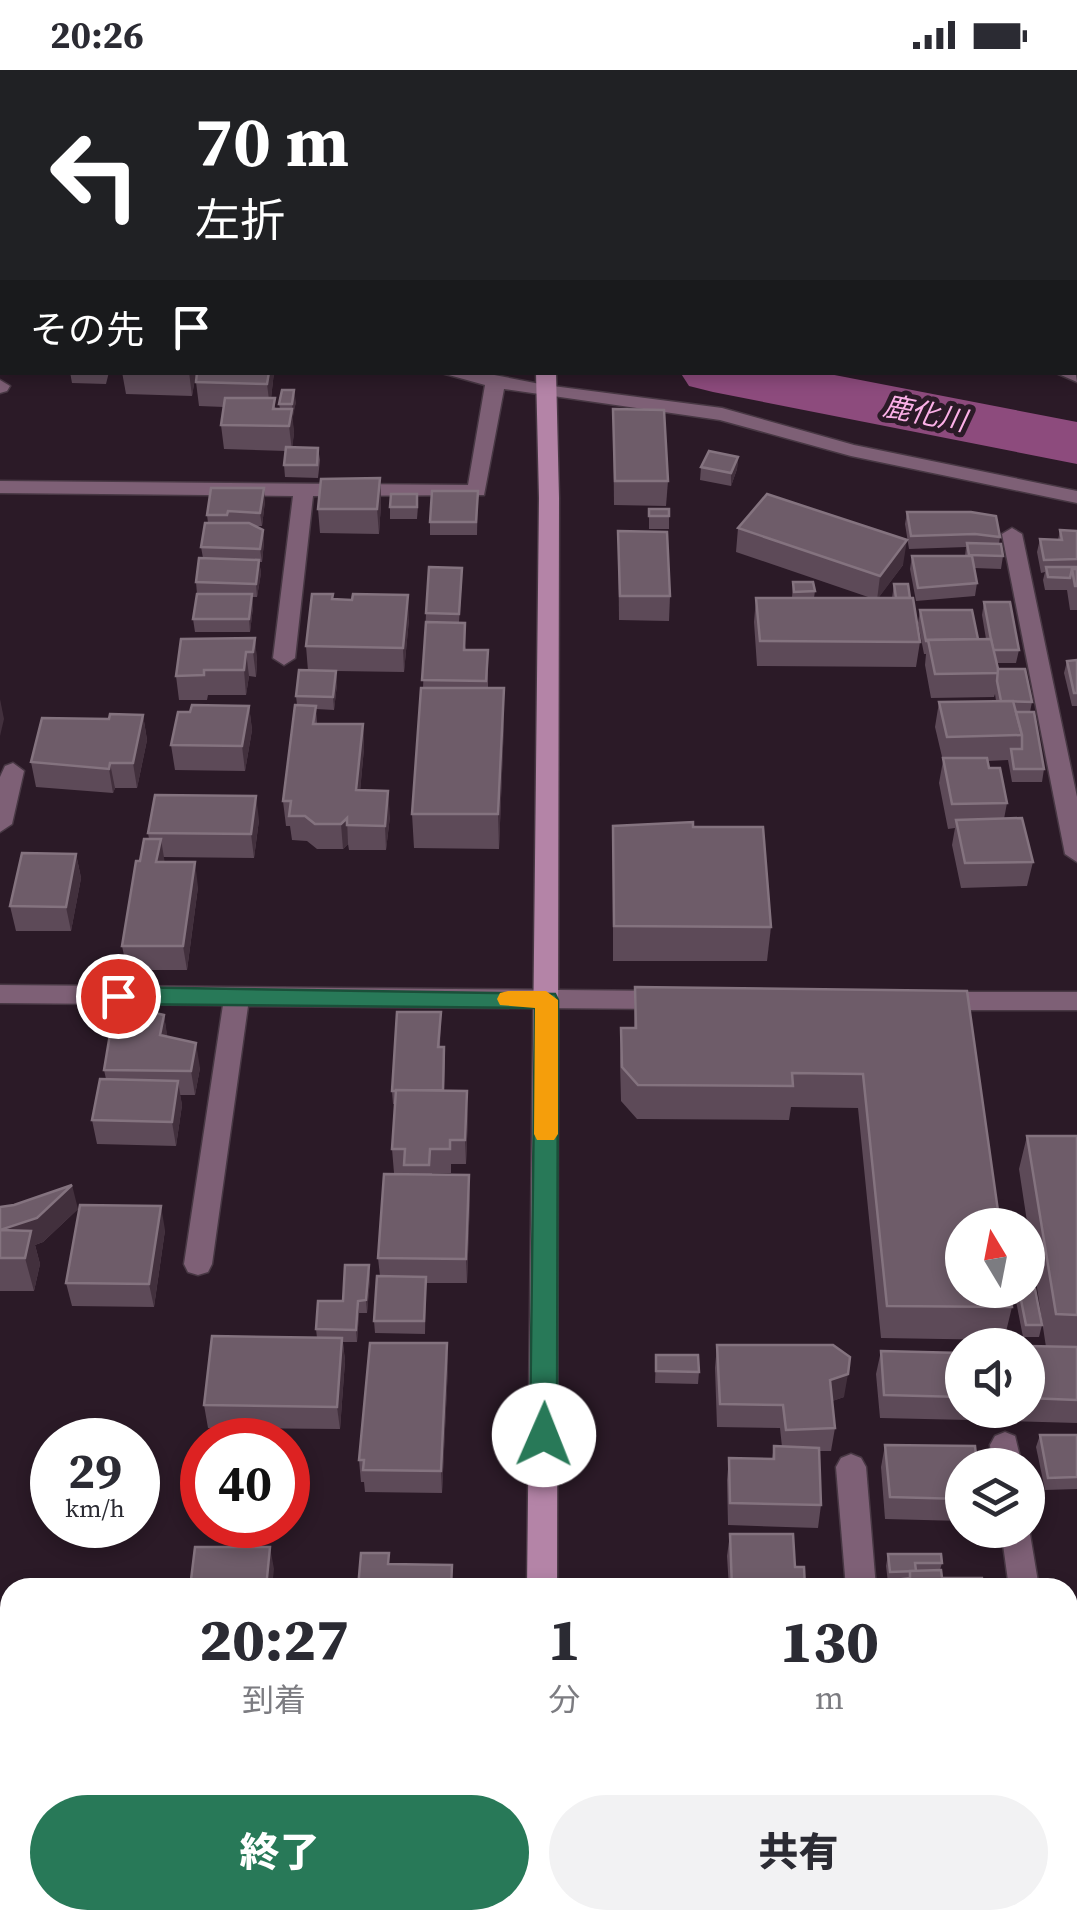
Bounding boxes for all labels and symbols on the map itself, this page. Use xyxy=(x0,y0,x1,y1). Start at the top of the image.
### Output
water label: 鹿化川 xyxy=(880,386,973,440)
pin xyxy=(76,954,161,1039)
north arrow xyxy=(945,1208,1045,1308)
position arrow xyxy=(492,1383,596,1487)
speed limit sign: 40 xyxy=(180,1418,310,1548)

